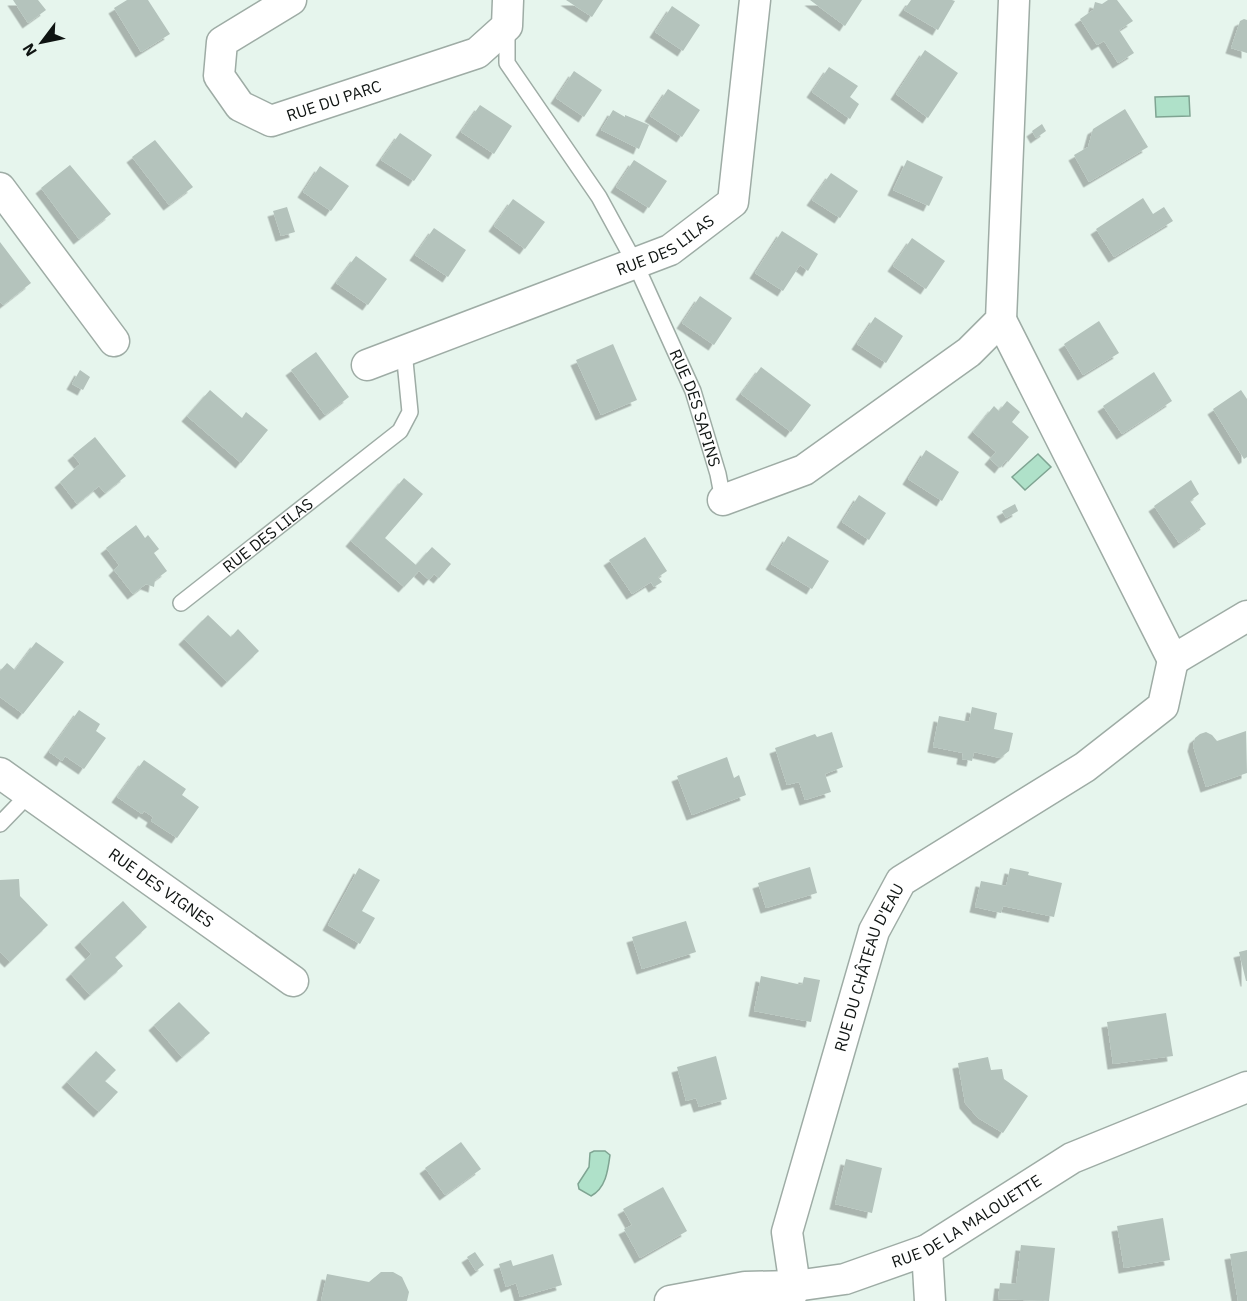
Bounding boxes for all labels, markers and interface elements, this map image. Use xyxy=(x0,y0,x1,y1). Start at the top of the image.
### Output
north arrow xyxy=(12,12,72,72)
text: N xyxy=(18,40,41,60)
street label: RUE DU PARC xyxy=(284,75,384,125)
street label: RUE DES LILAS xyxy=(613,210,718,280)
street label: RUE DES SAPINS xyxy=(665,346,725,469)
street label: RUE DES LILAS xyxy=(218,493,317,577)
street label: RUE DES VIGNES xyxy=(105,843,218,932)
street label: RUE DU CHÂTEAU D'EAU xyxy=(830,880,908,1054)
street label: RUE DE LA MALOUETTE xyxy=(889,1170,1045,1272)

